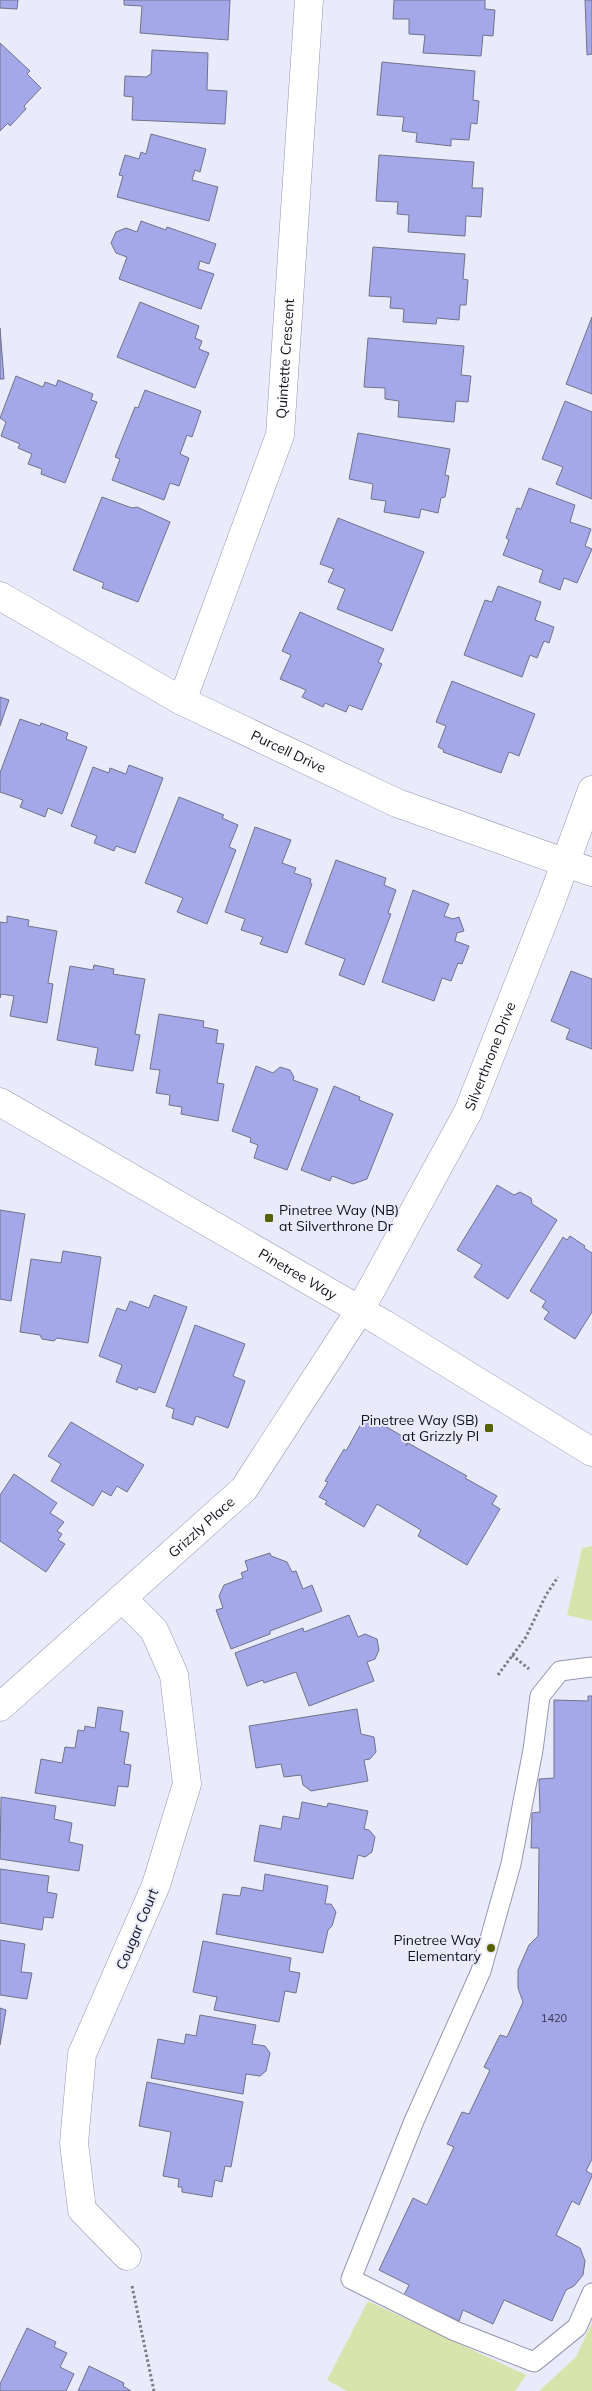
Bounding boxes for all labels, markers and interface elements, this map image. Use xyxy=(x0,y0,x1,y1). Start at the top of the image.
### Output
street label: Quintette Crescent xyxy=(272,298,298,419)
street label: Purcell Drive xyxy=(248,726,329,777)
street label: Silverthrone Drive xyxy=(460,999,520,1113)
place label: Pinetree Way (NB) at Silverthrone Dr xyxy=(279,1201,399,1235)
marker: Pinetree Way (NB) at Silverthrone Dr xyxy=(263,1212,275,1224)
street label: Pinetree Way xyxy=(255,1244,341,1304)
place label: Pinetree Way (SB) at Grizzly Pl xyxy=(361,1411,479,1445)
marker: Pinetree Way (SB) at Grizzly Pl xyxy=(483,1422,495,1434)
street label: Grizzly Place xyxy=(164,1493,238,1561)
street label: Cougar Court xyxy=(112,1886,162,1972)
place label: Pinetree Way Elementary xyxy=(393,1931,482,1965)
marker: Pinetree Way Elementary xyxy=(485,1942,497,1954)
house number: 1420 xyxy=(541,2011,568,2025)

